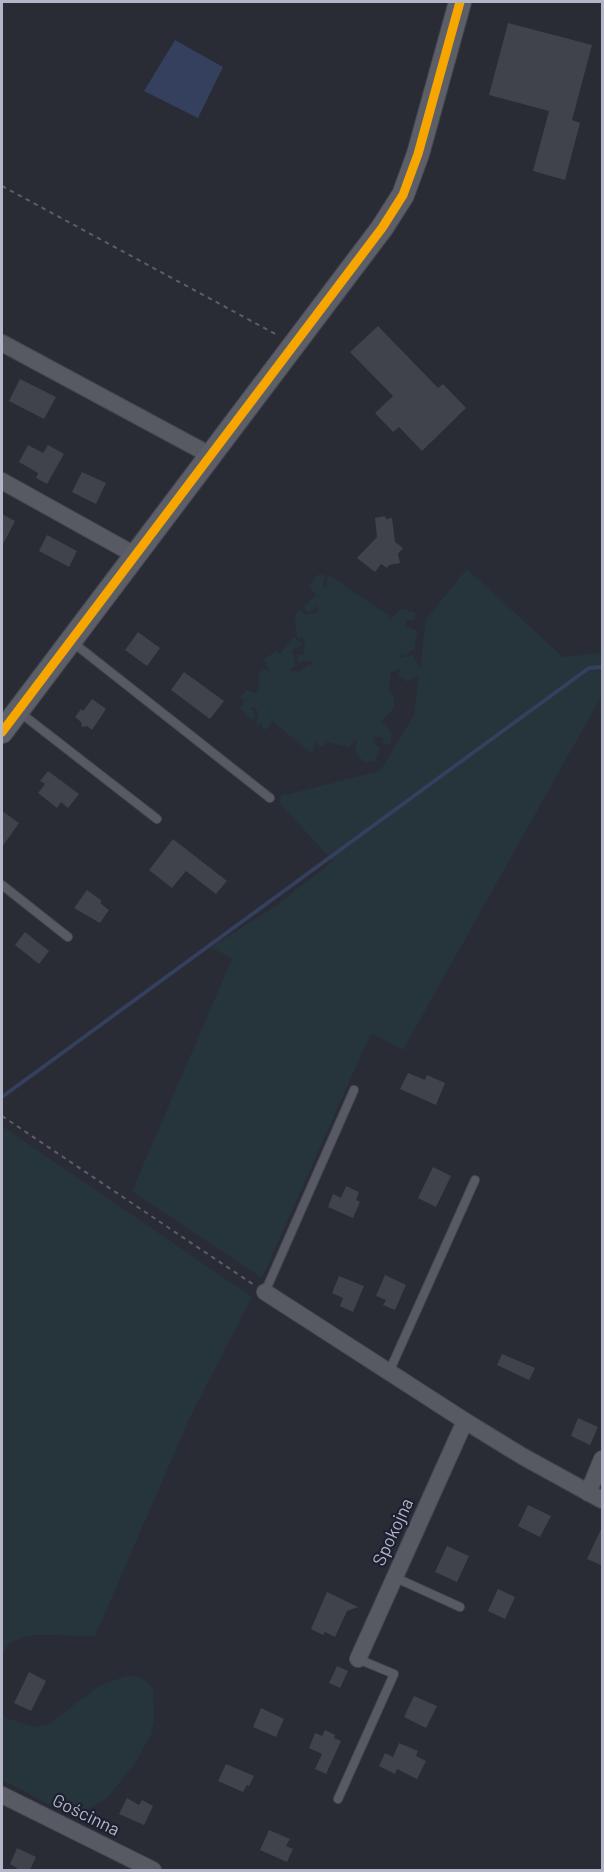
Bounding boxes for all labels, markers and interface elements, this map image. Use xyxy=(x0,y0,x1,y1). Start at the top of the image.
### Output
street label: Spokojna xyxy=(368,1495,418,1569)
street label: Gościnna xyxy=(49,1789,123,1841)

